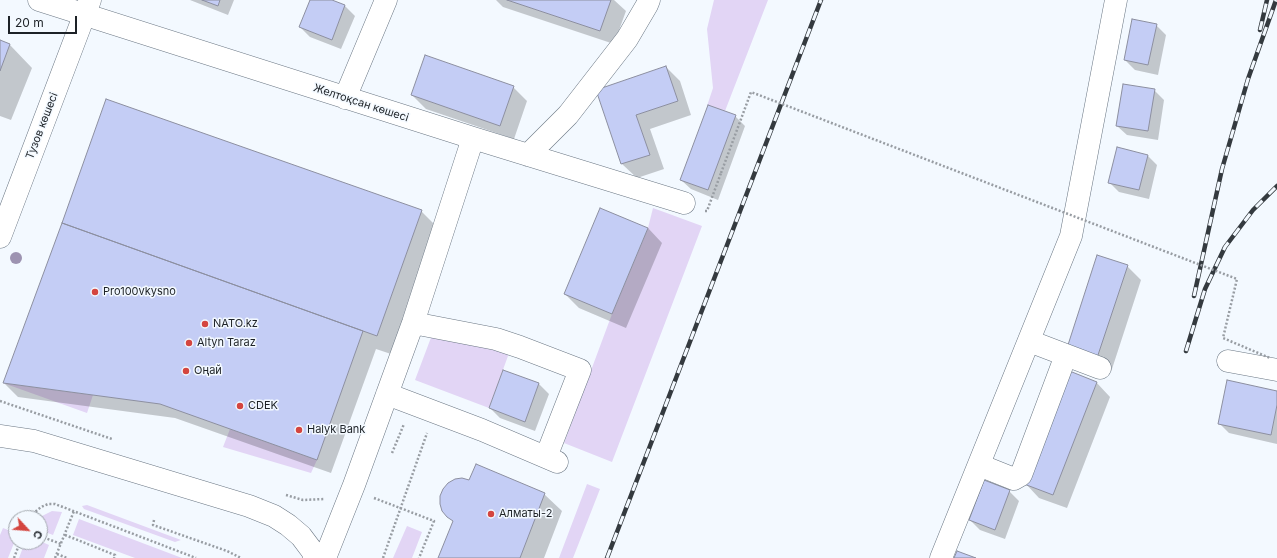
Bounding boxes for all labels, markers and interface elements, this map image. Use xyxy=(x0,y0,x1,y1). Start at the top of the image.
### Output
scale bar xyxy=(10,8,79,34)
text: 20 m xyxy=(15,15,44,30)
street label: Желтоқсан көшесі xyxy=(312,81,410,125)
street label: Тузов көшесі xyxy=(23,91,61,161)
place label: Pro100vkysno xyxy=(103,285,176,299)
marker: Pro100vkysno xyxy=(90,287,100,297)
place label: NATO.kz xyxy=(213,317,258,331)
marker: NATO.kz xyxy=(200,319,210,329)
place label: Altyn Taraz xyxy=(197,336,256,350)
marker: Altyn Taraz xyxy=(184,338,194,348)
place label: Оңай xyxy=(194,364,222,378)
marker: Оңай xyxy=(181,366,191,376)
place label: CDEK xyxy=(248,399,278,413)
marker: CDEK xyxy=(235,401,245,411)
place label: Halyk Bank xyxy=(307,423,365,437)
marker: Halyk Bank xyxy=(294,425,304,435)
place label: Алматы-2 xyxy=(499,507,552,521)
marker: Алматы-2 xyxy=(486,509,496,519)
north arrow xyxy=(8,510,48,550)
text: С xyxy=(30,528,46,542)

